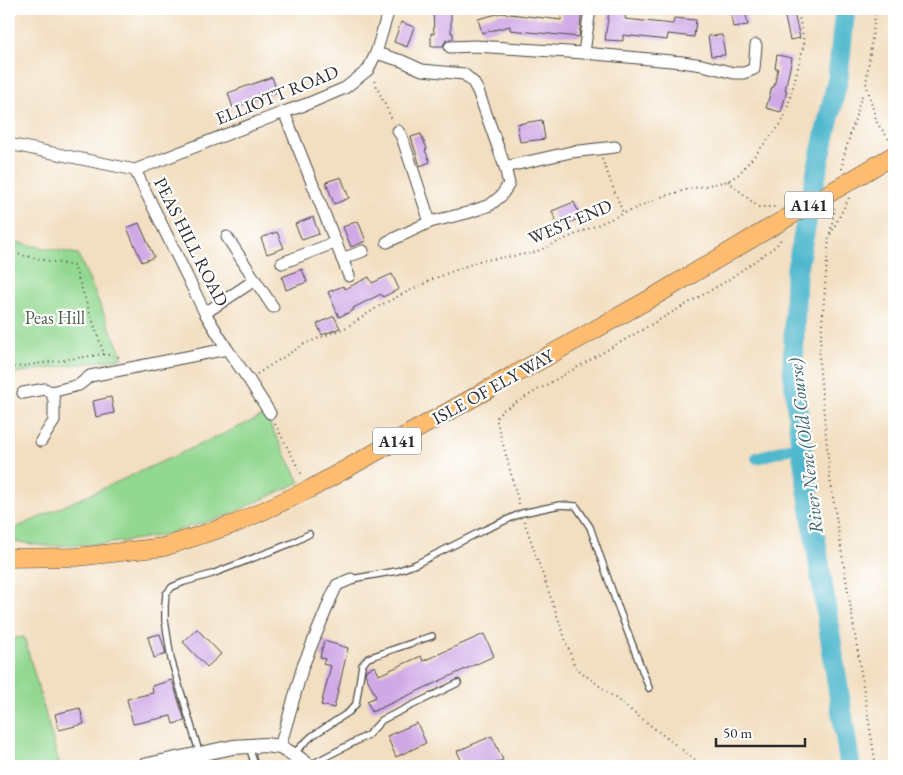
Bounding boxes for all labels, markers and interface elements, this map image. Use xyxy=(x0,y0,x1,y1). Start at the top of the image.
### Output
street label: ELLIOTT ROAD xyxy=(212,59,342,130)
street label: PEAS HILL ROAD xyxy=(149,173,234,310)
road number: A141 xyxy=(785,192,833,218)
street label: WEST END xyxy=(525,194,615,249)
park label: Peas Hill xyxy=(25,306,85,329)
street label: ISLE OF ELY WAY xyxy=(428,343,559,430)
water label: River Nene (Old Course) xyxy=(782,357,829,535)
road number: A141 xyxy=(373,428,421,454)
scale bar xyxy=(716,715,804,747)
text: 50 m xyxy=(723,723,752,742)

